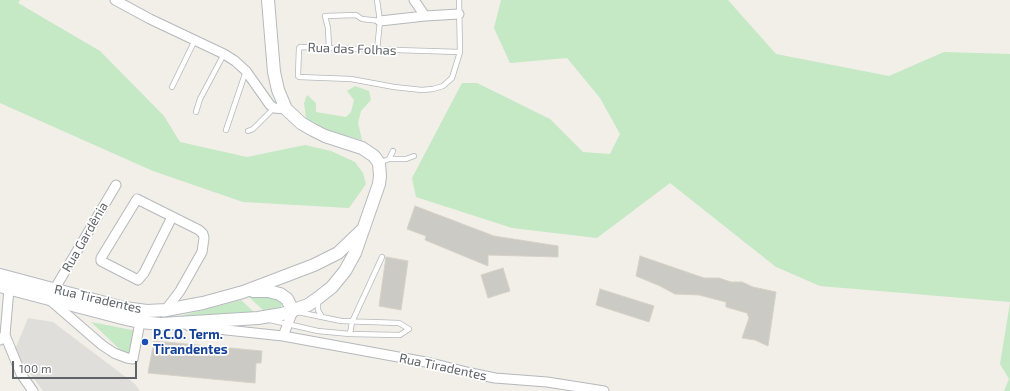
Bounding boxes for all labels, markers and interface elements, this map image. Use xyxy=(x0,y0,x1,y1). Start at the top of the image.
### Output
street label: Rua das Folhas xyxy=(307,40,397,58)
street label: Rua Gardênia xyxy=(59,199,111,275)
street label: Rua Tiradentes xyxy=(53,281,143,317)
place label: P.C.O. Term. Tirandentes xyxy=(153,327,228,358)
marker: P.C.O. Term. Tirandentes xyxy=(140,337,150,347)
street label: Rua Tiradentes xyxy=(398,350,488,384)
scale bar xyxy=(14,353,139,379)
text: 100 m xyxy=(19,361,51,375)

